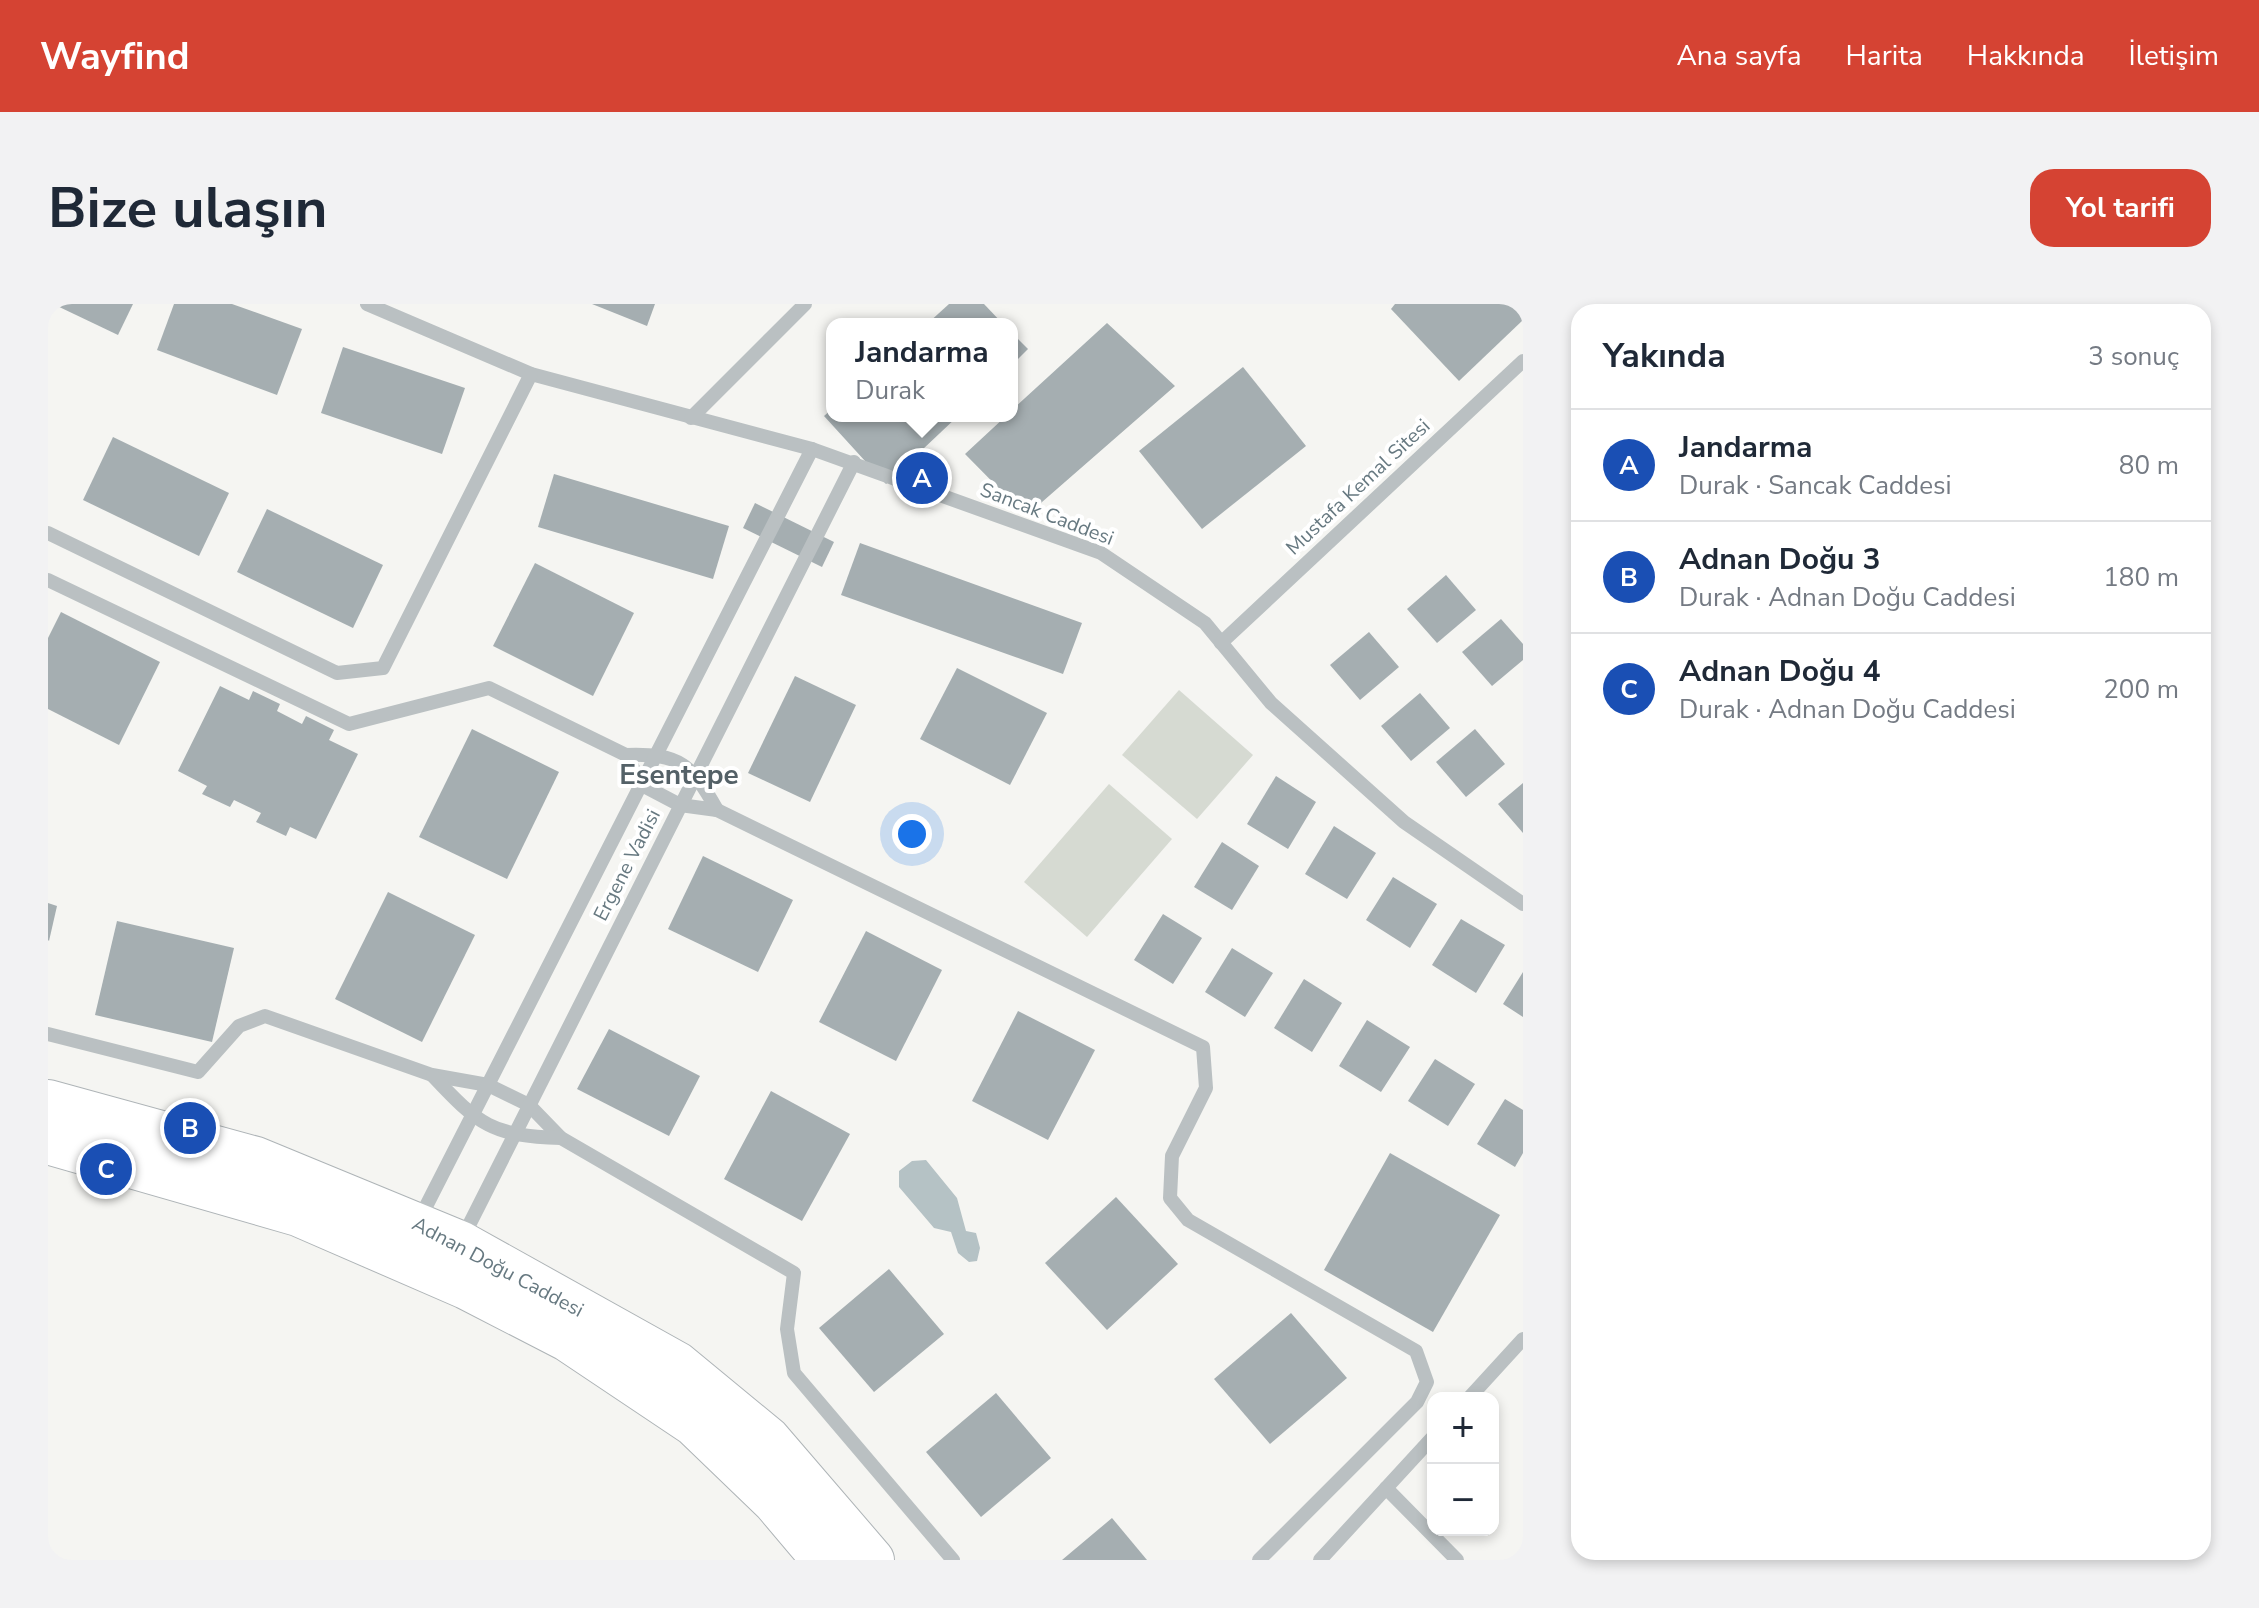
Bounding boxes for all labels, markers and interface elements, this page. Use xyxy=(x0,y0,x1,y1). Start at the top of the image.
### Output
text: Wayfind xyxy=(40,31,189,82)
text: Ana sayfa xyxy=(1676,37,1802,75)
text: Harita xyxy=(1846,37,1923,75)
text: Hakkında xyxy=(1967,37,2085,75)
text: İletişim xyxy=(2129,37,2219,75)
button: Yol tarifi xyxy=(2030,169,2211,247)
text: Bize ulaşın xyxy=(48,170,328,247)
popup xyxy=(826,318,1018,422)
text: Jandarma xyxy=(855,332,989,373)
text: Yakında xyxy=(1603,333,1726,379)
text: 3 sonuç xyxy=(2088,339,2179,374)
text: Durak xyxy=(855,373,925,408)
street label: Mustafa Kemal Sitesi xyxy=(1280,413,1436,561)
text: Jandarma xyxy=(1679,427,1813,468)
pin: A xyxy=(896,448,948,508)
text: A xyxy=(1619,448,1639,483)
text: 80 m xyxy=(2119,448,2179,483)
text: Durak · Sancak Caddesi xyxy=(1679,468,1952,503)
street label: Sancak Caddesi xyxy=(976,476,1118,552)
text: Adnan Doğu 3 xyxy=(1679,539,1881,580)
text: B xyxy=(1620,560,1638,595)
text: 180 m xyxy=(2103,560,2179,595)
text: Durak · Adnan Doğu Caddesi xyxy=(1679,580,2016,615)
text: Adnan Doğu 4 xyxy=(1679,651,1881,692)
text: C xyxy=(1620,672,1638,707)
text: 200 m xyxy=(2103,672,2179,707)
text: Durak · Adnan Doğu Caddesi xyxy=(1679,692,2016,727)
district label: Esentepe xyxy=(619,756,739,794)
street label: Ergene Vadisi xyxy=(587,804,667,926)
your location xyxy=(892,814,932,854)
pin: B xyxy=(164,1098,216,1158)
pin: C xyxy=(80,1139,132,1199)
street label: Adnan Doğu Caddesi xyxy=(408,1210,588,1324)
map controls xyxy=(1427,1392,1499,1536)
button: + xyxy=(1427,1392,1499,1464)
button: − xyxy=(1427,1464,1499,1536)

